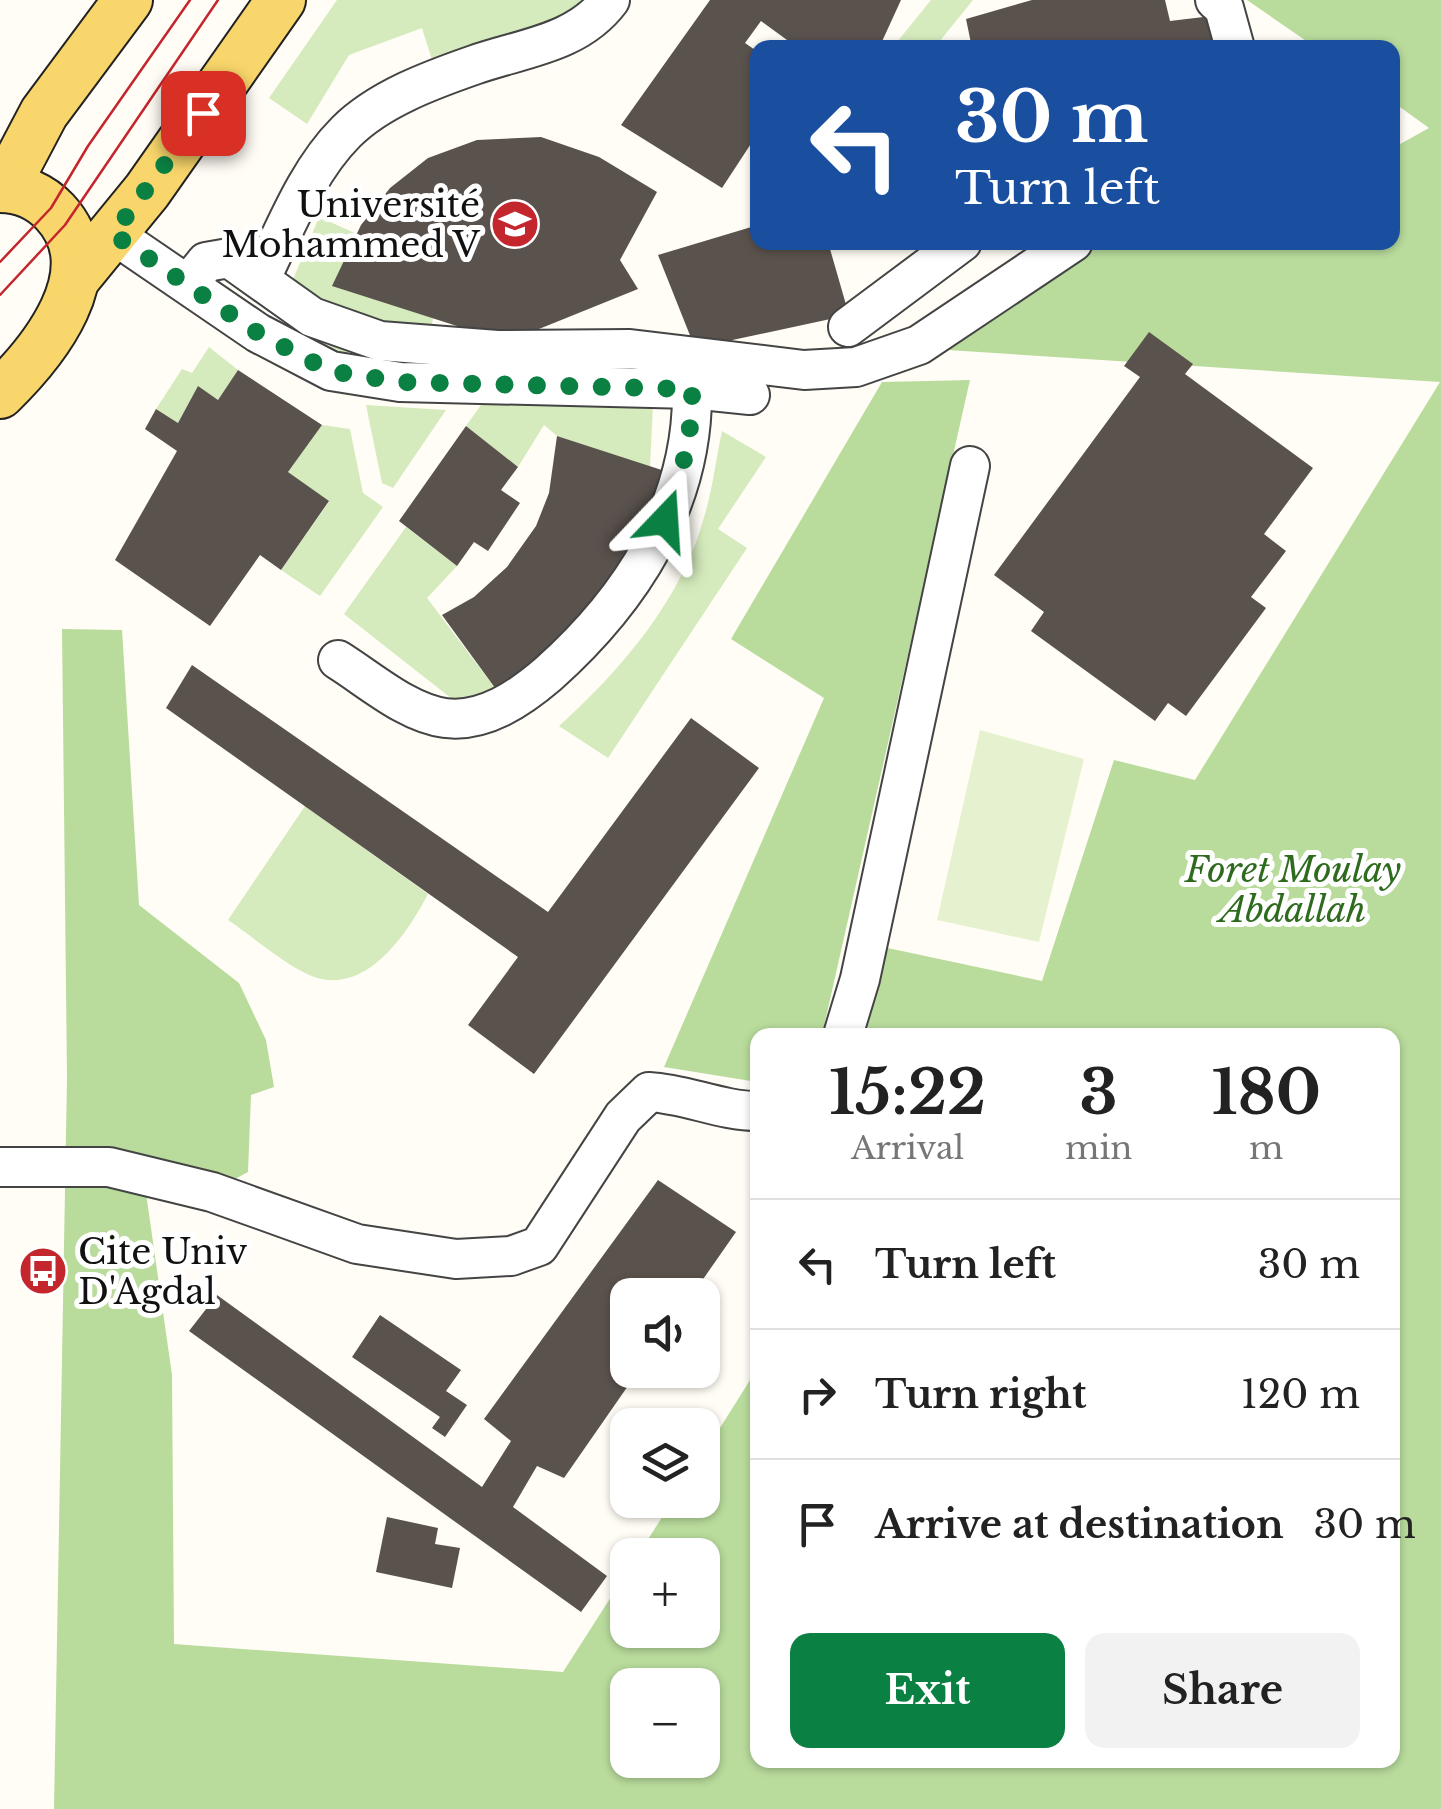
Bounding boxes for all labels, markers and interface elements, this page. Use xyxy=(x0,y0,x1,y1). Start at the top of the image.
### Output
pin xyxy=(161,71,246,156)
text: 30 m xyxy=(955,74,1148,161)
icon: left xyxy=(790,80,920,210)
icon: arrive xyxy=(176,86,231,141)
text: Turn left xyxy=(955,160,1160,216)
place label: Université Mohammed V xyxy=(222,183,481,266)
school or university icon: Université Mohammed V xyxy=(489,198,541,250)
position arrow xyxy=(613,468,717,572)
park label: Foret Moulay Abdallah xyxy=(1184,848,1401,931)
text: 15:22 xyxy=(829,1056,986,1130)
text: 3 xyxy=(1080,1056,1118,1130)
text: 180 xyxy=(1211,1056,1321,1130)
text: Arrival xyxy=(851,1128,964,1168)
text: min xyxy=(1065,1128,1132,1168)
text: m xyxy=(1249,1128,1283,1168)
place label: Cite Univ D'Agdal xyxy=(78,1230,248,1313)
icon: left xyxy=(790,1237,845,1292)
text: Turn left xyxy=(875,1241,1056,1288)
text: 30 m xyxy=(1258,1241,1360,1288)
bus stop icon: Cite Univ D'Agdal xyxy=(17,1245,69,1297)
map controls xyxy=(610,1278,720,1778)
button: sound xyxy=(610,1278,720,1388)
icon: right xyxy=(790,1367,845,1422)
text: Turn right xyxy=(875,1371,1086,1418)
text: 120 m xyxy=(1241,1371,1360,1418)
button: layers xyxy=(610,1408,720,1518)
icon: arrive xyxy=(790,1497,845,1552)
text: Arrive at destination xyxy=(875,1501,1284,1548)
text: 30 m xyxy=(1314,1501,1416,1548)
button: + xyxy=(610,1538,720,1648)
button: Exit xyxy=(790,1633,1065,1748)
button: Share xyxy=(1085,1633,1360,1748)
button: − xyxy=(610,1668,720,1778)

